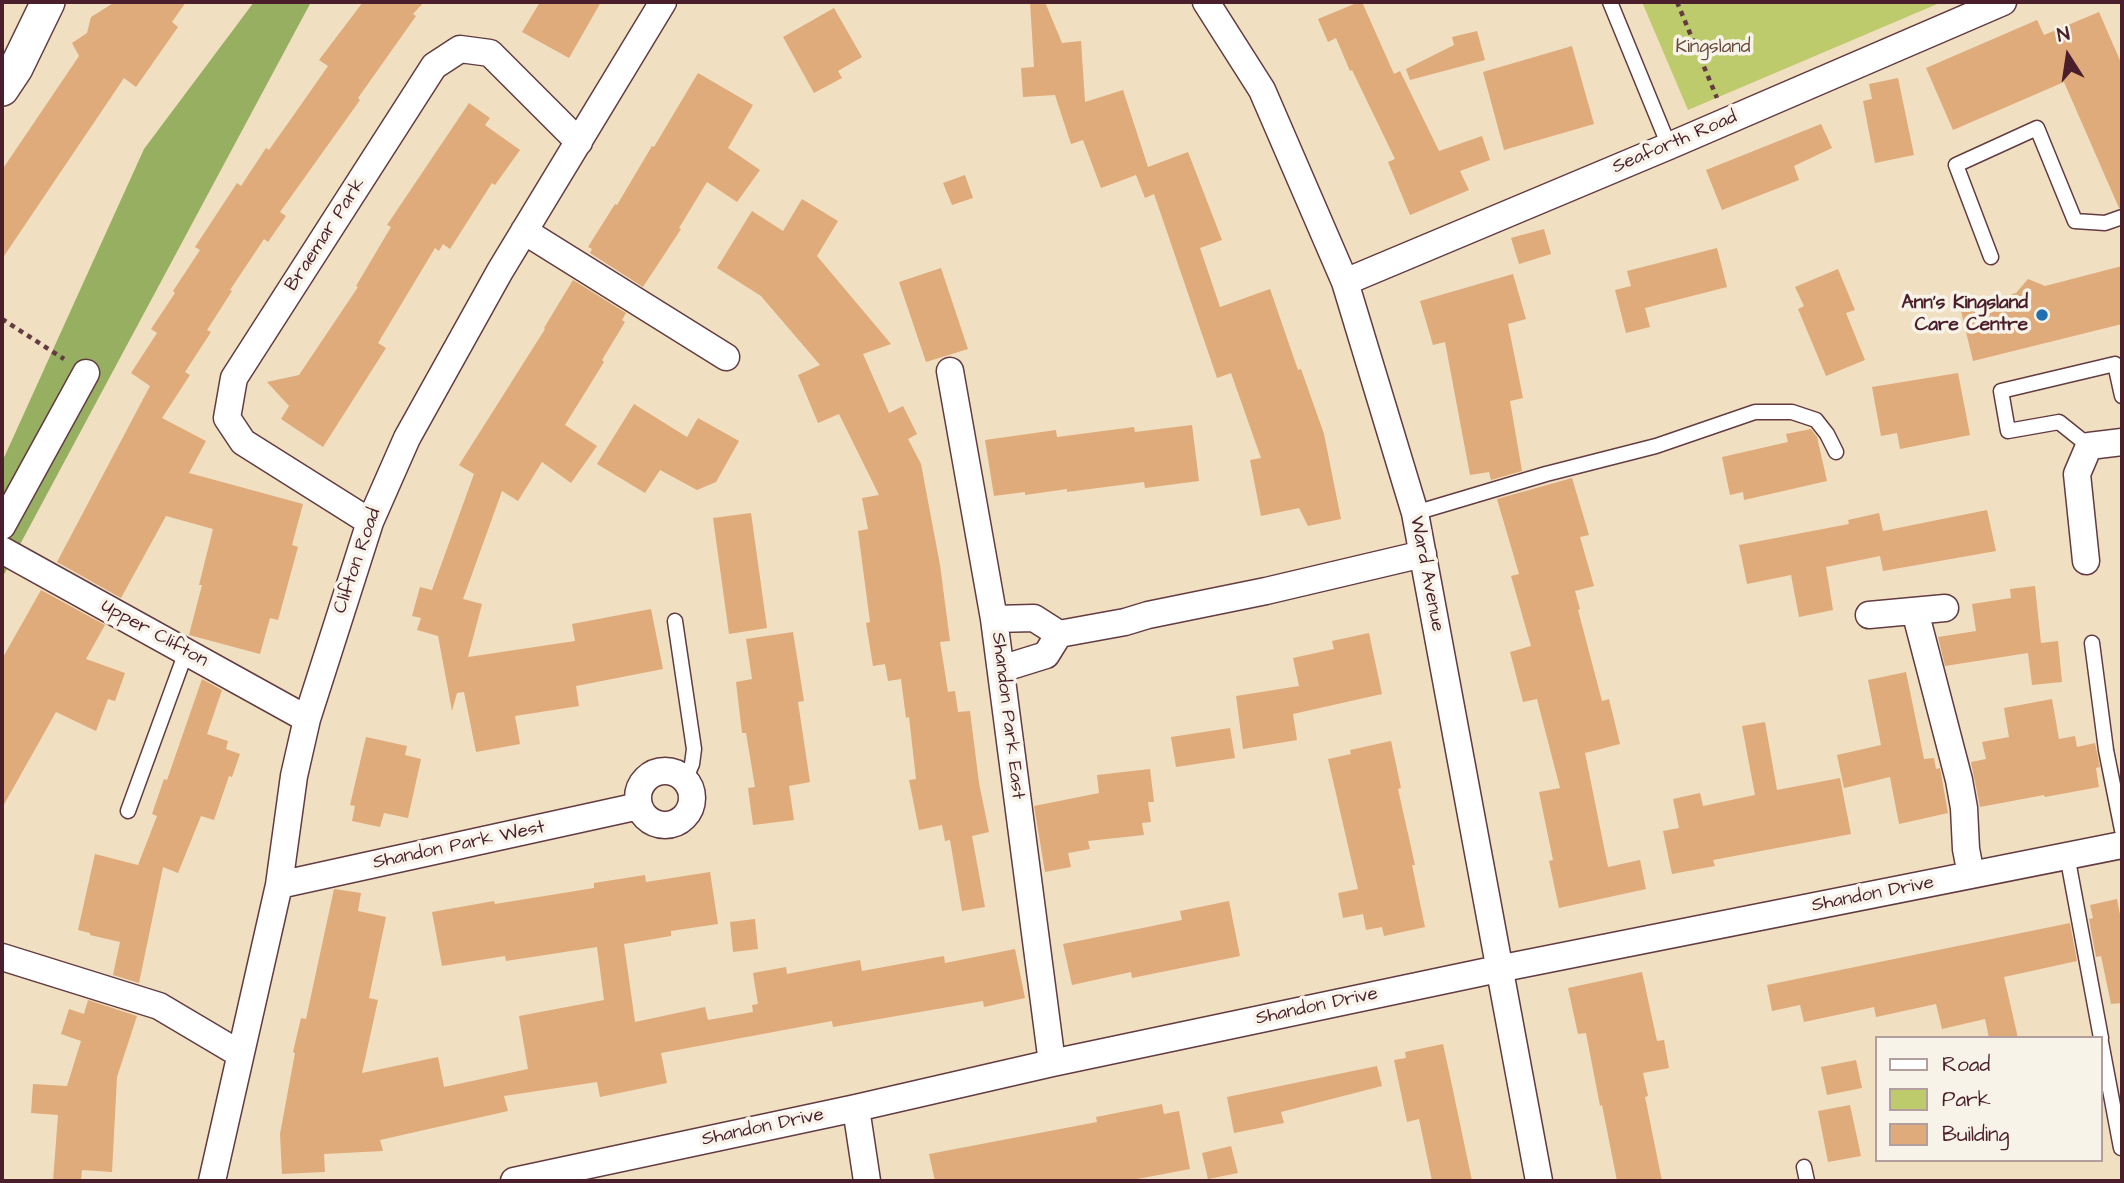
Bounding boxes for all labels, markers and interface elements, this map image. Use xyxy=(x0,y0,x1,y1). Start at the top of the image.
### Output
north arrow xyxy=(2033,21,2103,91)
text: N xyxy=(2055,21,2072,49)
park label: Kingsland xyxy=(1675,37,1751,59)
street label: Seaforth Road xyxy=(1609,107,1741,179)
street label: Braemar Park xyxy=(281,174,371,296)
place label: Ann's Kingsland Care Centre xyxy=(1901,293,2028,337)
marker: Ann's Kingsland Care Centre xyxy=(2034,307,2050,323)
street label: Clifton Road xyxy=(329,505,387,617)
street label: Ward Avenue xyxy=(1404,514,1448,634)
street label: Upper Clifton xyxy=(97,595,211,673)
street label: Shandon Park East xyxy=(985,631,1029,801)
street label: Shandon Park West xyxy=(371,817,547,875)
street label: Shandon Drive xyxy=(1810,872,1936,918)
street label: Shandon Drive xyxy=(1254,983,1380,1031)
legend xyxy=(1876,1036,2103,1162)
text: Road xyxy=(1942,1050,1990,1079)
text: Park xyxy=(1942,1085,1991,1114)
street label: Shandon Drive xyxy=(700,1104,826,1152)
text: Building xyxy=(1942,1120,2009,1149)

